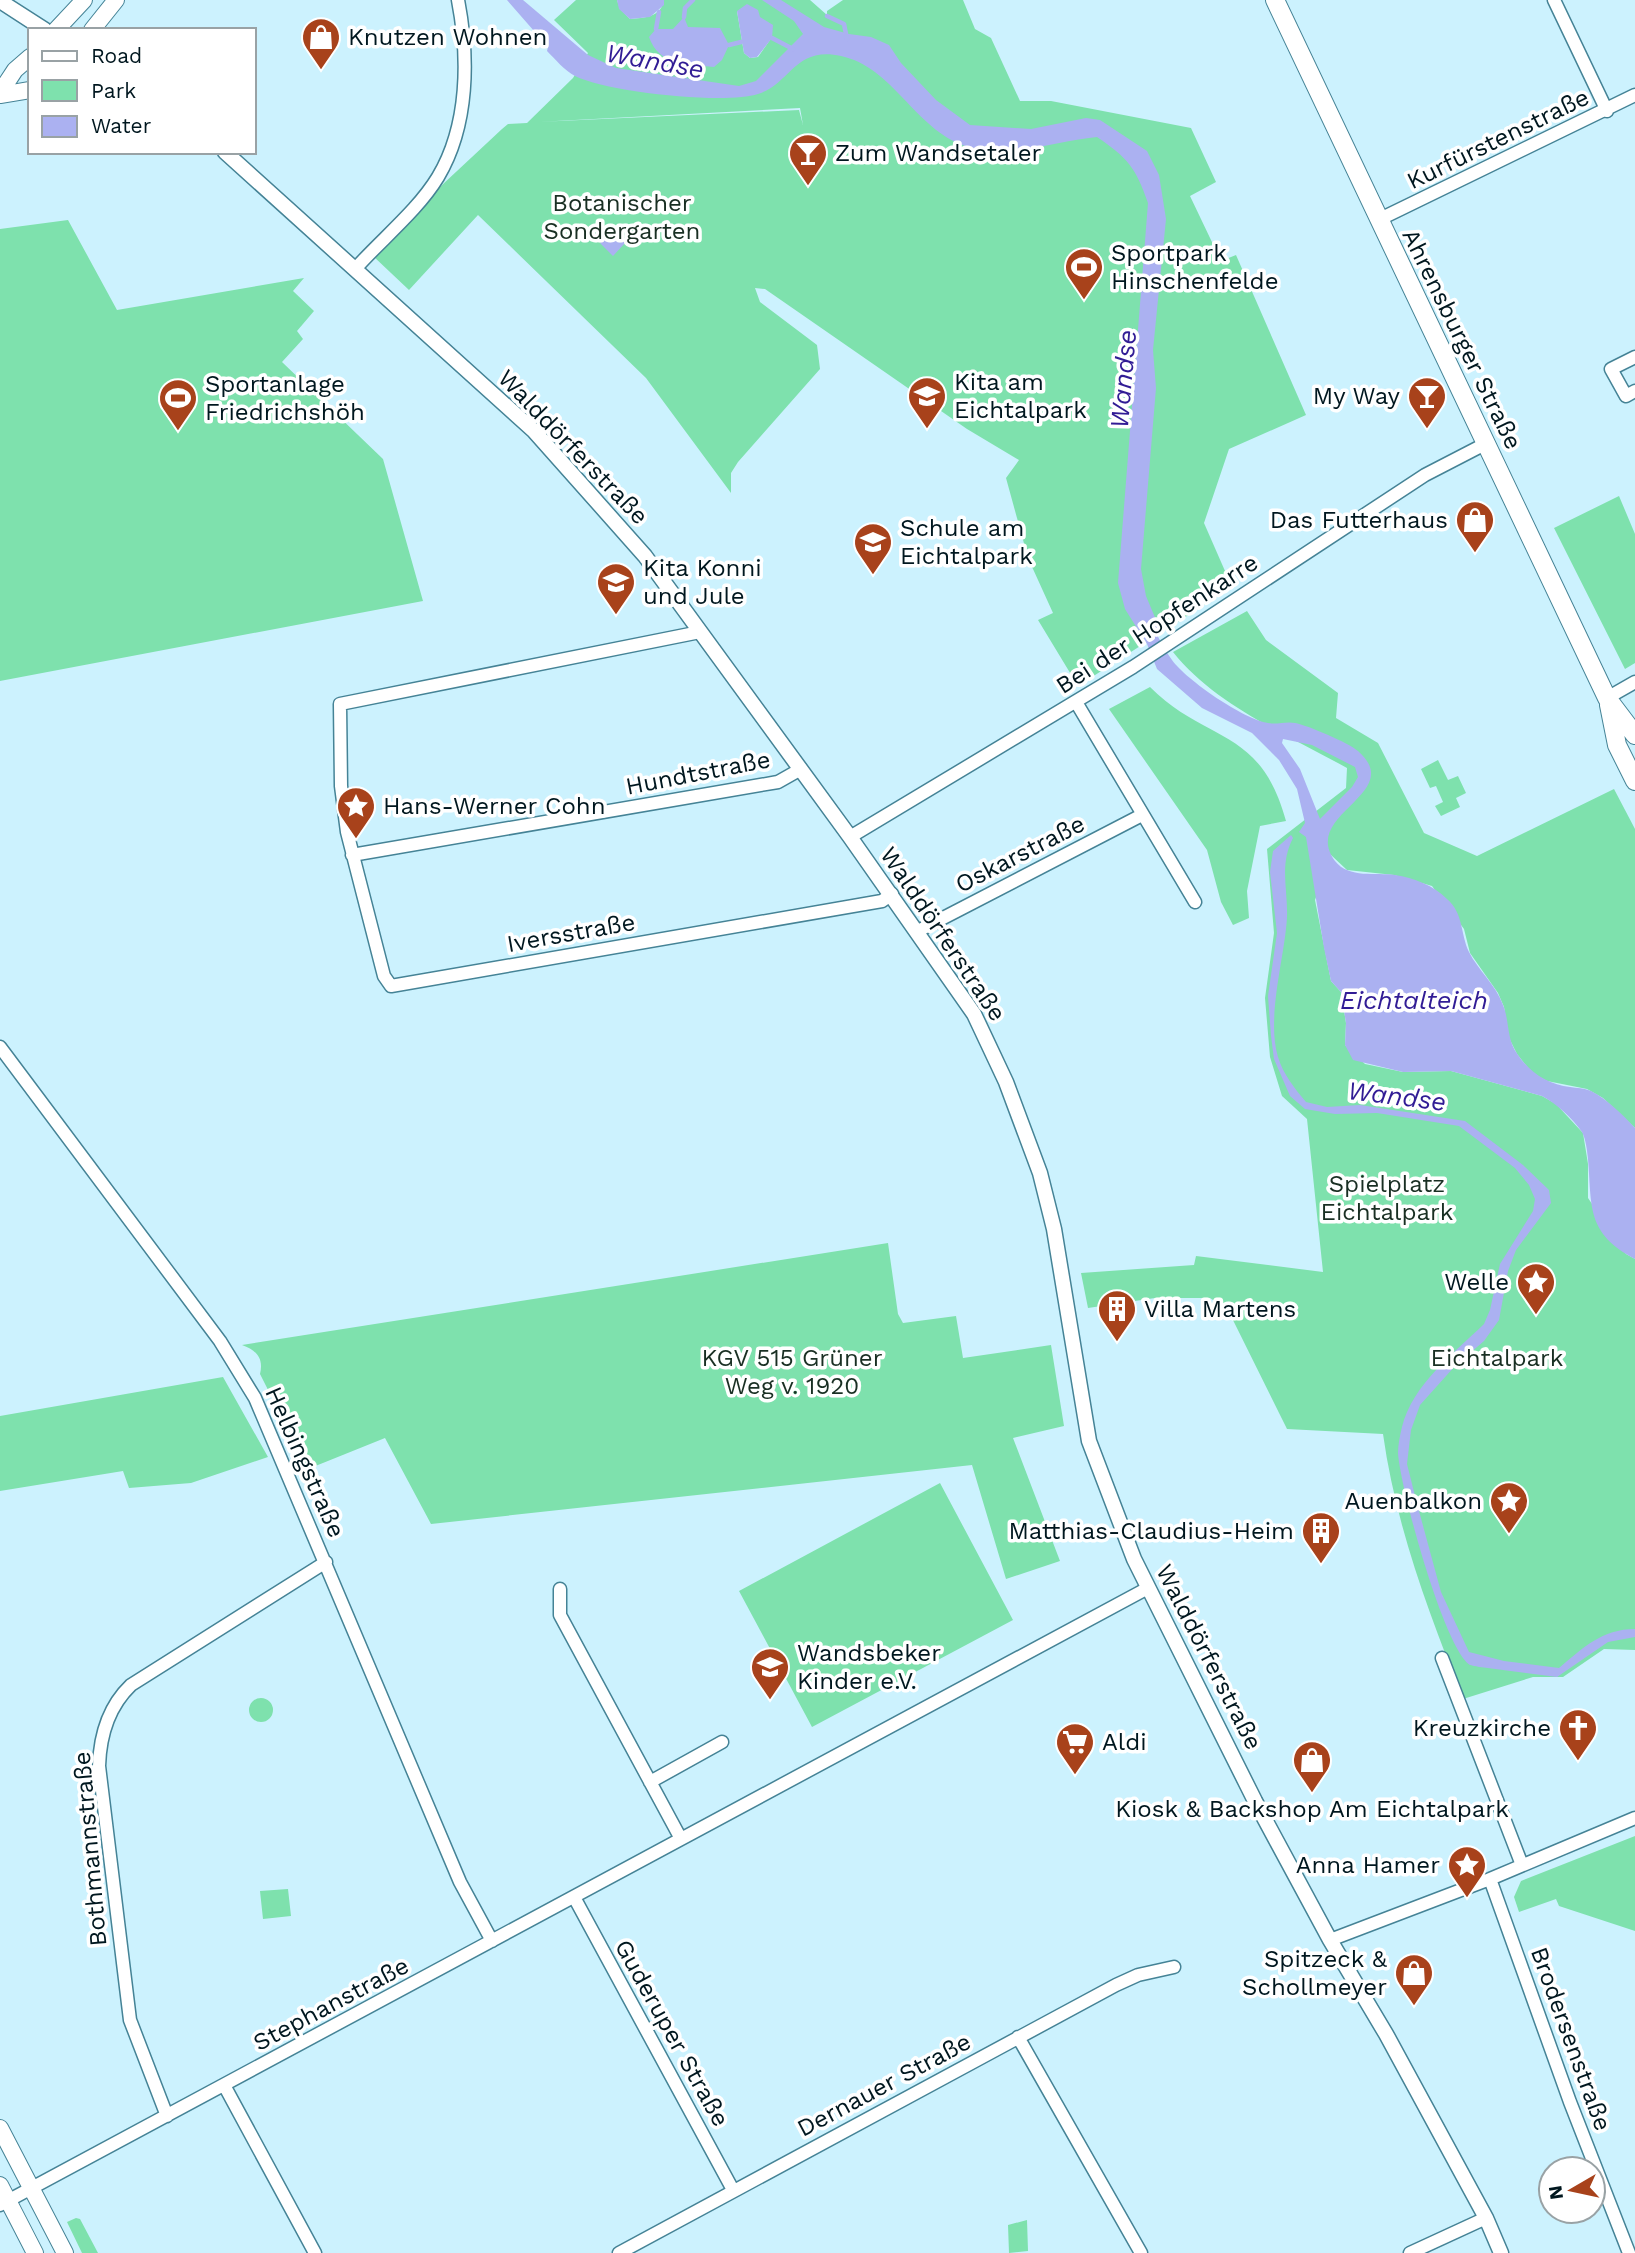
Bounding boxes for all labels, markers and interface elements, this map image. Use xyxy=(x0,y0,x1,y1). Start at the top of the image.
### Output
shop icon: Knutzen Wohnen xyxy=(300,16,342,71)
place label: Knutzen Wohnen xyxy=(348,23,547,51)
legend xyxy=(28,28,256,154)
water label: Wandse xyxy=(604,38,706,84)
text: Road xyxy=(91,43,142,68)
text: Park xyxy=(91,78,136,103)
street label: Kurfürstenstraße xyxy=(1402,83,1594,195)
text: Water xyxy=(91,113,152,138)
bar icon: Zum Wandsetaler xyxy=(787,132,829,187)
place label: Zum Wandsetaler xyxy=(835,139,1042,167)
park label: Botanischer Sondergarten xyxy=(544,189,700,245)
street label: Ahrensburger Straße xyxy=(1396,224,1528,454)
place label: Sportpark Hinschenfelde xyxy=(1111,239,1279,295)
sports icon: Sportpark Hinschenfelde xyxy=(1063,246,1105,301)
water label: Wandse xyxy=(1104,328,1142,430)
street label: Walddörferstraße xyxy=(492,364,654,530)
place label: Kita am Eichtalpark xyxy=(954,368,1087,424)
place label: Sportanlage Friedrichshöh xyxy=(205,370,365,426)
school or university icon: Kita am Eichtalpark xyxy=(906,375,948,430)
bar icon: My Way xyxy=(1406,375,1448,430)
sports icon: Sportanlage Friedrichshöh xyxy=(157,377,199,432)
place label: My Way xyxy=(1313,382,1401,410)
shop icon: Das Futterhaus xyxy=(1454,499,1496,554)
place label: Das Futterhaus xyxy=(1270,506,1448,534)
place label: Schule am Eichtalpark xyxy=(900,514,1033,570)
school or university icon: Schule am Eichtalpark xyxy=(852,521,894,576)
street label: Bei der Hopfenkarre xyxy=(1051,548,1263,700)
place label: Kita Konni und Jule xyxy=(643,554,762,610)
school or university icon: Kita Konni und Jule xyxy=(595,561,637,616)
street label: Hundtstraße xyxy=(623,745,773,801)
place icon: Hans-Werner Cohn xyxy=(335,785,377,840)
place label: Hans-Werner Cohn xyxy=(383,792,606,820)
street label: Oskarstraße xyxy=(951,809,1089,899)
street label: Walddörferstraße xyxy=(874,842,1012,1026)
street label: Iversstraße xyxy=(505,908,637,958)
water label: Eichtalteich xyxy=(1340,985,1488,1015)
water label: Wandse xyxy=(1346,1075,1448,1117)
park label: Spielplatz Eichtalpark xyxy=(1321,1170,1454,1226)
place icon: Welle xyxy=(1515,1261,1557,1316)
place label: Welle xyxy=(1444,1268,1509,1296)
building icon: Villa Martens xyxy=(1096,1288,1138,1343)
place label: Villa Martens xyxy=(1144,1295,1296,1323)
park label: KGV 515 Grüner Weg v. 1920 xyxy=(702,1344,883,1400)
park label: Eichtalpark xyxy=(1431,1344,1564,1372)
street label: Helbingstraße xyxy=(259,1382,351,1542)
place icon: Auenbalkon xyxy=(1488,1480,1530,1535)
place label: Auenbalkon xyxy=(1344,1487,1482,1515)
building icon: Matthias-Claudius-Heim xyxy=(1300,1510,1342,1565)
place label: Matthias-Claudius-Heim xyxy=(1008,1517,1294,1545)
street label: Walddörferstraße xyxy=(1150,1560,1268,1754)
place label: Wandsbeker Kinder e.V. xyxy=(797,1639,941,1695)
school or university icon: Wandsbeker Kinder e.V. xyxy=(749,1646,791,1701)
church icon: Kreuzkirche xyxy=(1557,1707,1599,1762)
place label: Kreuzkirche xyxy=(1413,1714,1551,1742)
supermarket icon: Aldi xyxy=(1054,1721,1096,1776)
place label: Aldi xyxy=(1102,1728,1147,1756)
shop icon: Kiosk & Backshop Am Eichtalpark xyxy=(1291,1739,1333,1794)
street label: Bothmannstraße xyxy=(68,1750,112,1948)
place label: Kiosk & Backshop Am Eichtalpark xyxy=(1115,1795,1509,1823)
place icon: Anna Hamer xyxy=(1446,1844,1488,1899)
place label: Anna Hamer xyxy=(1296,1851,1440,1879)
street label: Guderuper Straße xyxy=(609,1935,735,2131)
street label: Brodersenstraße xyxy=(1525,1943,1617,2135)
place label: Spitzeck & Schollmeyer xyxy=(1242,1945,1388,2001)
street label: Stephanstraße xyxy=(248,1951,414,2057)
shop icon: Spitzeck & Schollmeyer xyxy=(1393,1952,1435,2007)
street label: Dernauer Straße xyxy=(792,2027,976,2143)
north arrow xyxy=(1537,2155,1607,2225)
text: N xyxy=(1543,2184,1568,2201)

